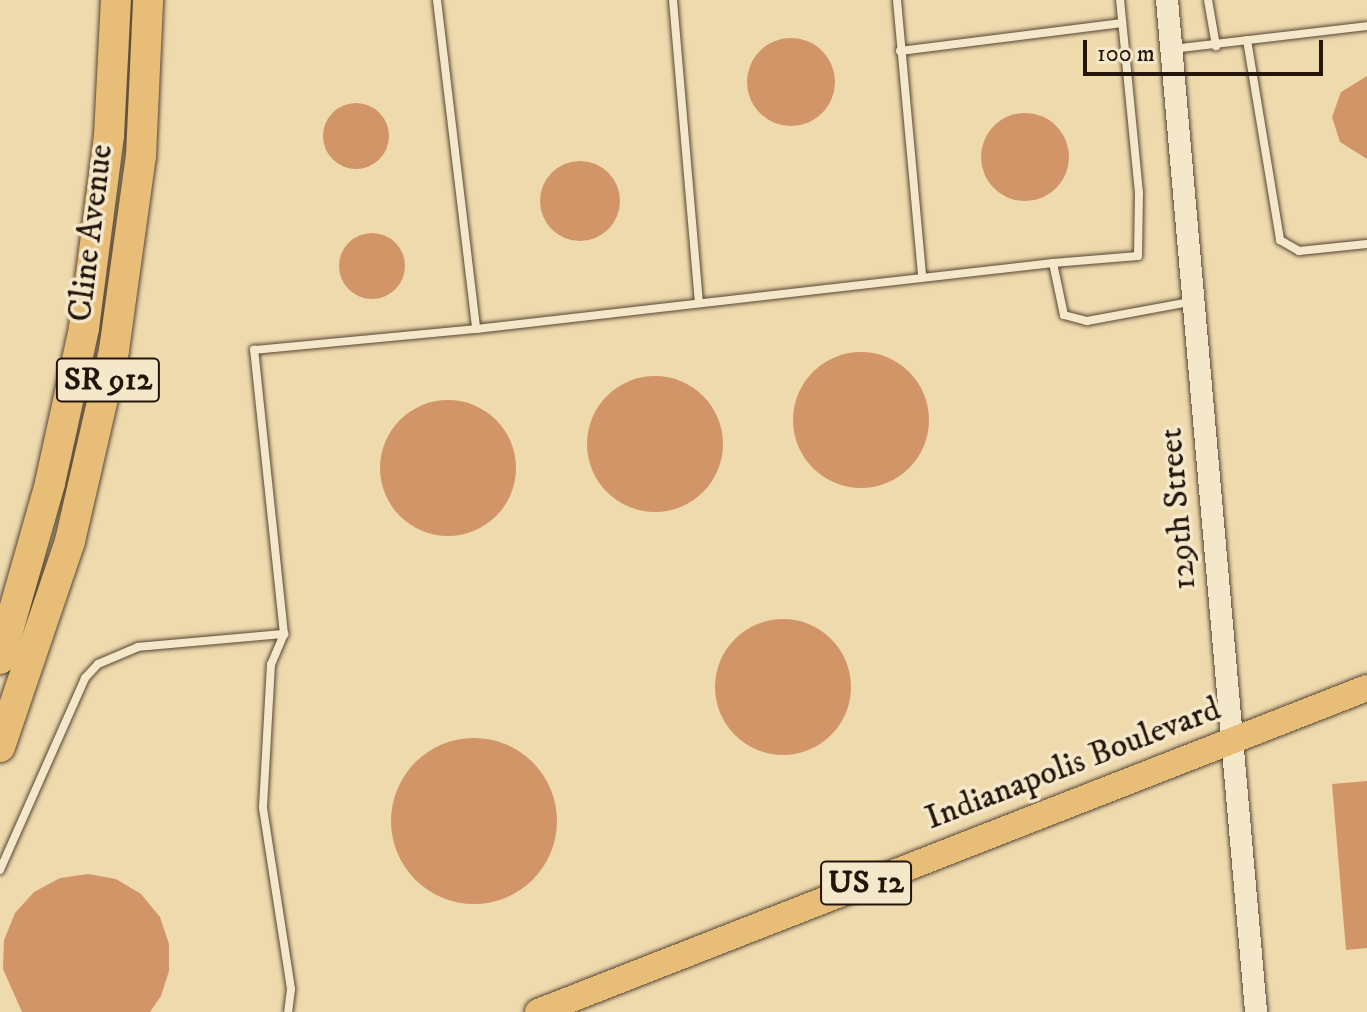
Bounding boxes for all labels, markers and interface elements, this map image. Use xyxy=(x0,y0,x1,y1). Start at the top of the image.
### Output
scale bar xyxy=(1087,24,1327,74)
text: 100 m xyxy=(1097,39,1155,69)
street label: Cline Avenue xyxy=(60,142,122,324)
road number: SR 912 xyxy=(54,352,162,408)
street label: 129th Street xyxy=(1151,426,1205,592)
street label: Indianapolis Boulevard xyxy=(920,689,1226,839)
road number: US 12 xyxy=(820,855,912,911)

